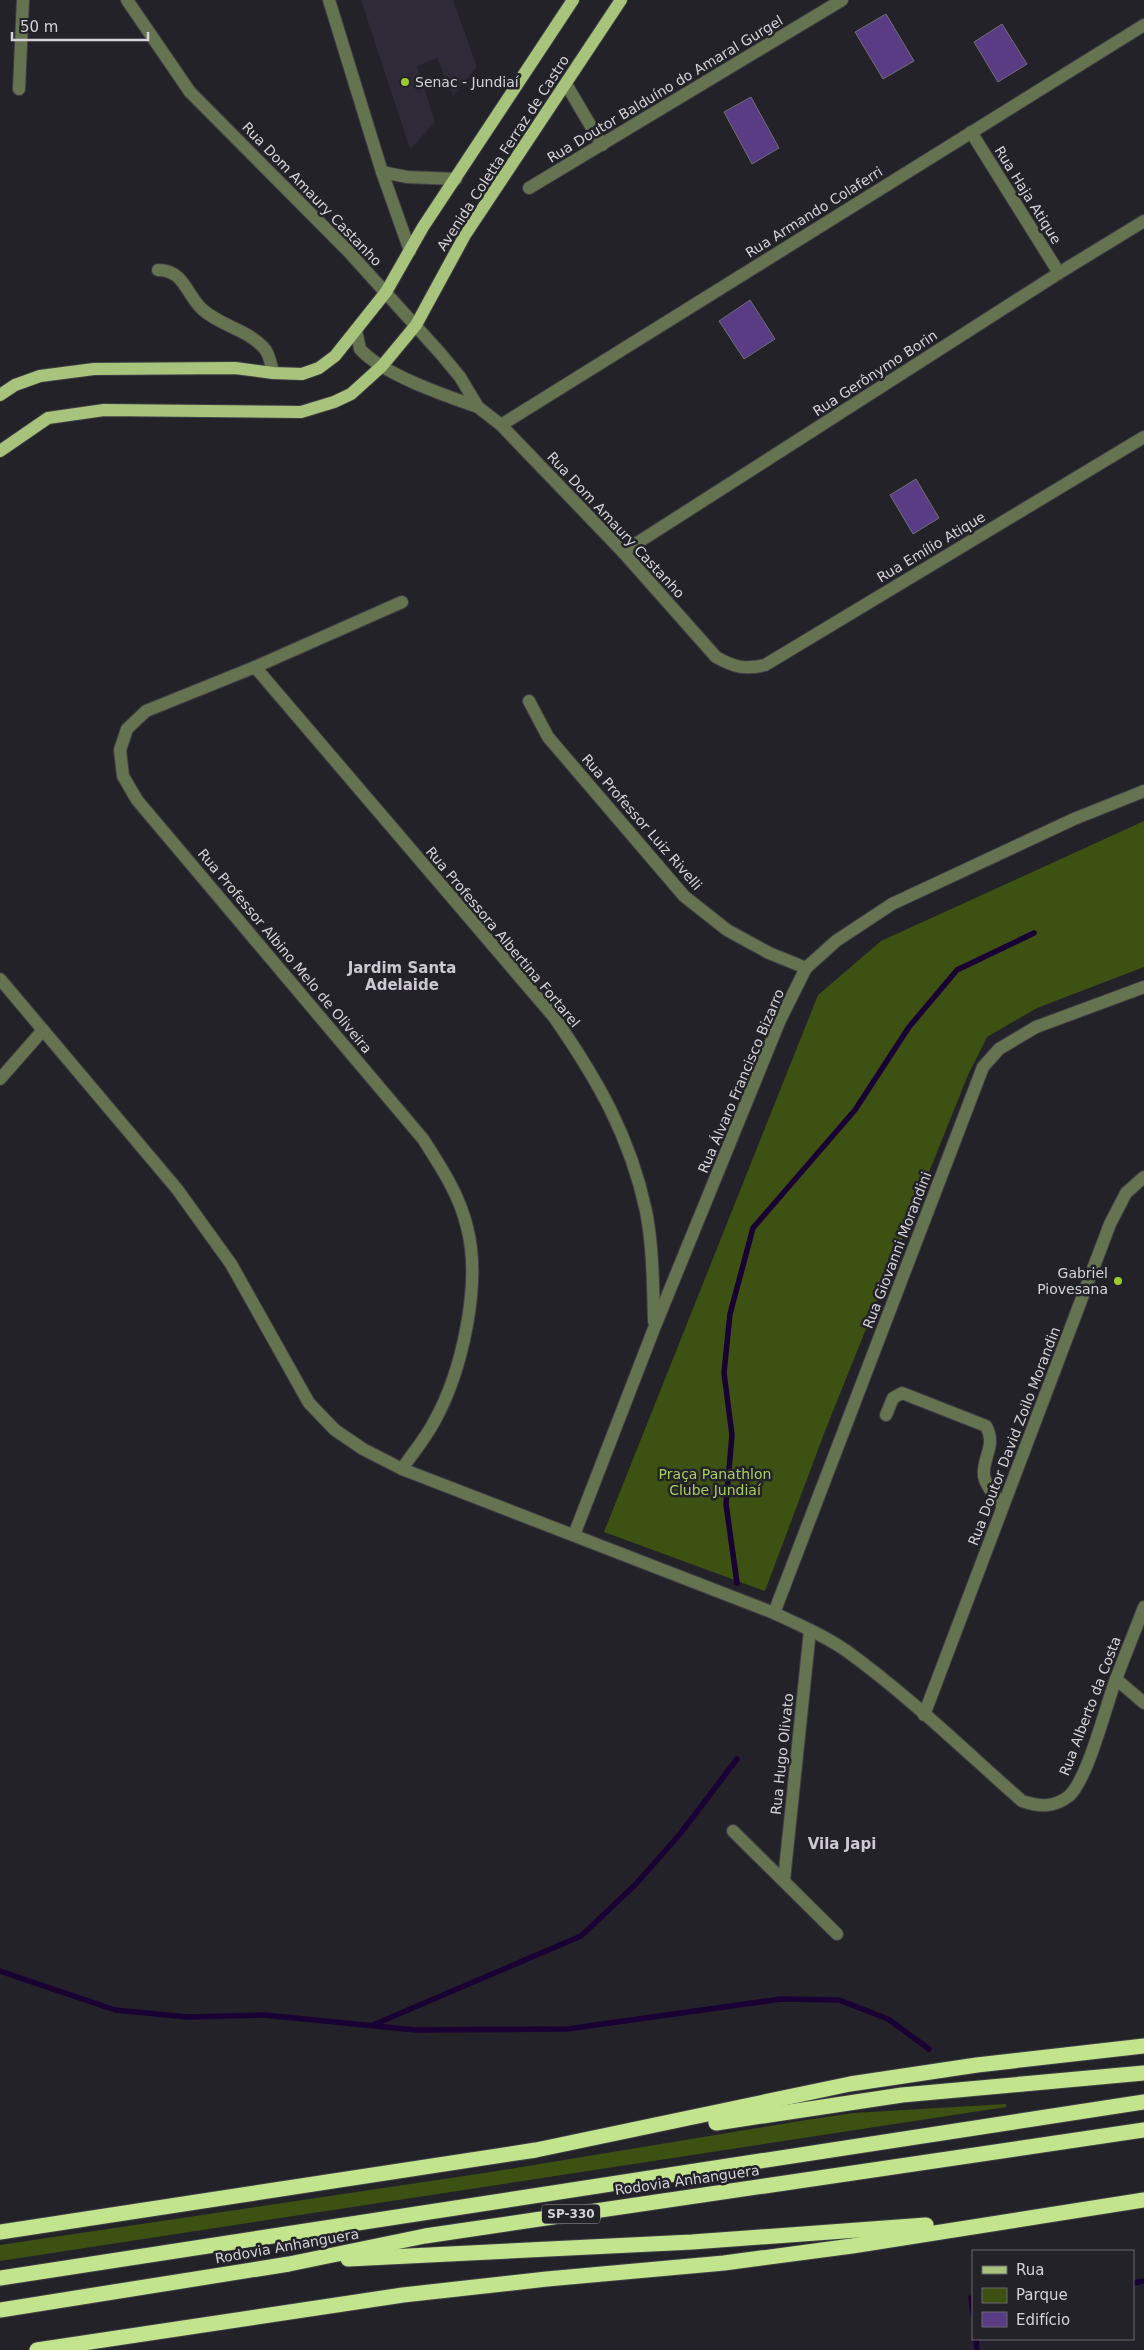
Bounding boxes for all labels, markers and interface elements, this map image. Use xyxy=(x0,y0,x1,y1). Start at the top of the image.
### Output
scale bar xyxy=(12,10,149,42)
street label: Rua Doutor Balduíno do Amaral Gurgel xyxy=(544,12,786,166)
text: 50 m xyxy=(20,18,58,36)
street label: Avenida Coletta Ferraz de Castro xyxy=(434,52,572,254)
place label: Senac - Jundiaí xyxy=(415,74,520,90)
marker: Senac - Jundiaí xyxy=(399,76,411,88)
street label: Rua Dom Amaury Castanho xyxy=(239,119,385,269)
street label: Rua Haja Atique xyxy=(992,143,1064,247)
street label: Rua Armando Colaferri xyxy=(743,163,885,261)
street label: Rua Gerônymo Borin xyxy=(810,327,940,419)
street label: Rua Dom Amaury Castanho xyxy=(544,449,688,601)
street label: Rua Emílio Atique xyxy=(874,508,988,586)
street label: Rua Professor Luiz Rivelli xyxy=(579,751,705,893)
street label: Rua Professora Albertina Fortarel xyxy=(423,844,583,1030)
street label: Rua Professor Albino Melo de Oliveira xyxy=(195,846,375,1056)
district label: Jardim Santa Adelaide xyxy=(347,959,456,994)
street label: Rua Álvaro Francisco Bizarro xyxy=(695,986,787,1176)
street label: Rua Giovanni Morandini xyxy=(860,1169,934,1331)
place label: Gabriel Piovesana xyxy=(1037,1265,1108,1297)
marker: Gabriel Piovesana xyxy=(1112,1275,1124,1287)
street label: Rua Doutor David Zoilo Morandin xyxy=(965,1324,1063,1548)
park label: Praça Panathlon Clube Jundiaí xyxy=(659,1466,771,1498)
street label: Rua Alberto da Costa xyxy=(1056,1634,1124,1778)
street label: Rua Hugo Olivato xyxy=(768,1692,796,1816)
district label: Vila Japi xyxy=(808,1835,876,1853)
street label: Rodovia Anhanguera xyxy=(614,2162,760,2198)
road number: SP-330 xyxy=(542,2204,600,2224)
street label: Rodovia Anhanguera xyxy=(214,2225,360,2267)
legend xyxy=(972,2250,1134,2340)
text: Rua xyxy=(1016,2261,1044,2279)
text: Parque xyxy=(1016,2286,1068,2304)
text: Edifício xyxy=(1016,2311,1070,2329)

